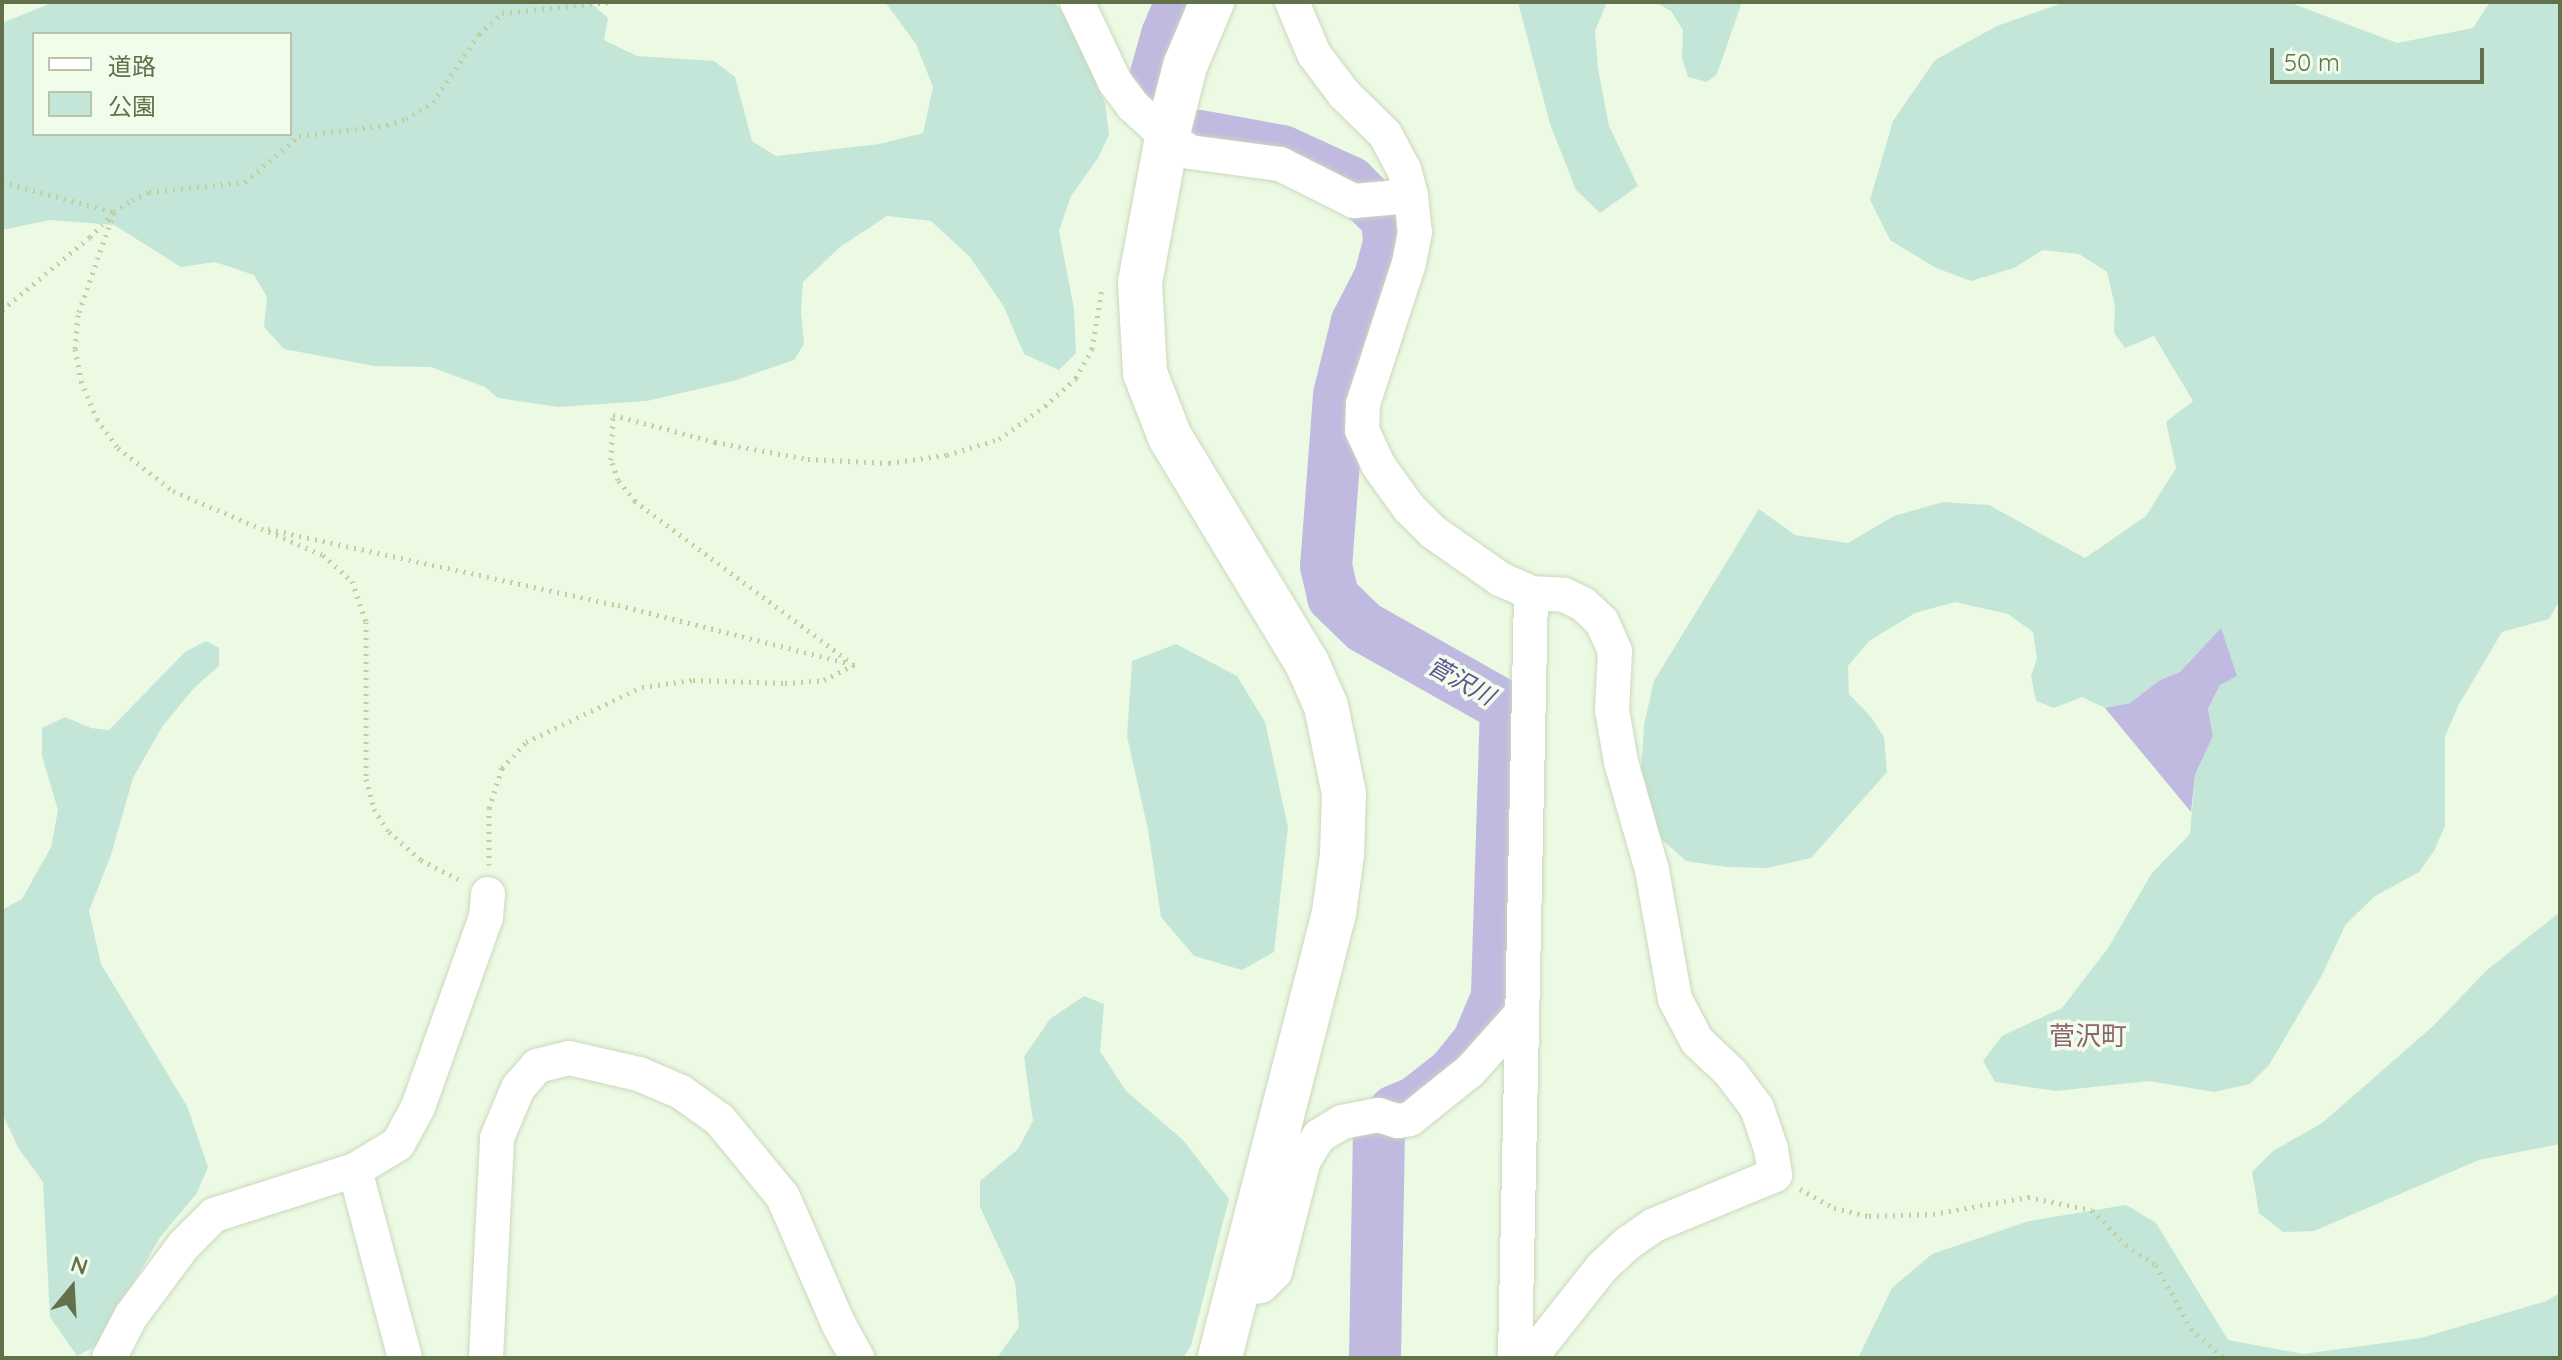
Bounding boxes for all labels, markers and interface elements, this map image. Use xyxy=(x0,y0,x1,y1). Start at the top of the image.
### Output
legend xyxy=(32,32,292,136)
scale bar xyxy=(2274,32,2488,82)
text: 50 m xyxy=(2284,47,2340,77)
text: 道路 xyxy=(108,51,156,81)
text: 公園 xyxy=(108,91,156,121)
water label: 菅沢川 xyxy=(1423,651,1499,711)
district label: 菅沢町 xyxy=(2049,1020,2127,1052)
north arrow xyxy=(32,1248,112,1328)
text: N xyxy=(67,1249,91,1281)

